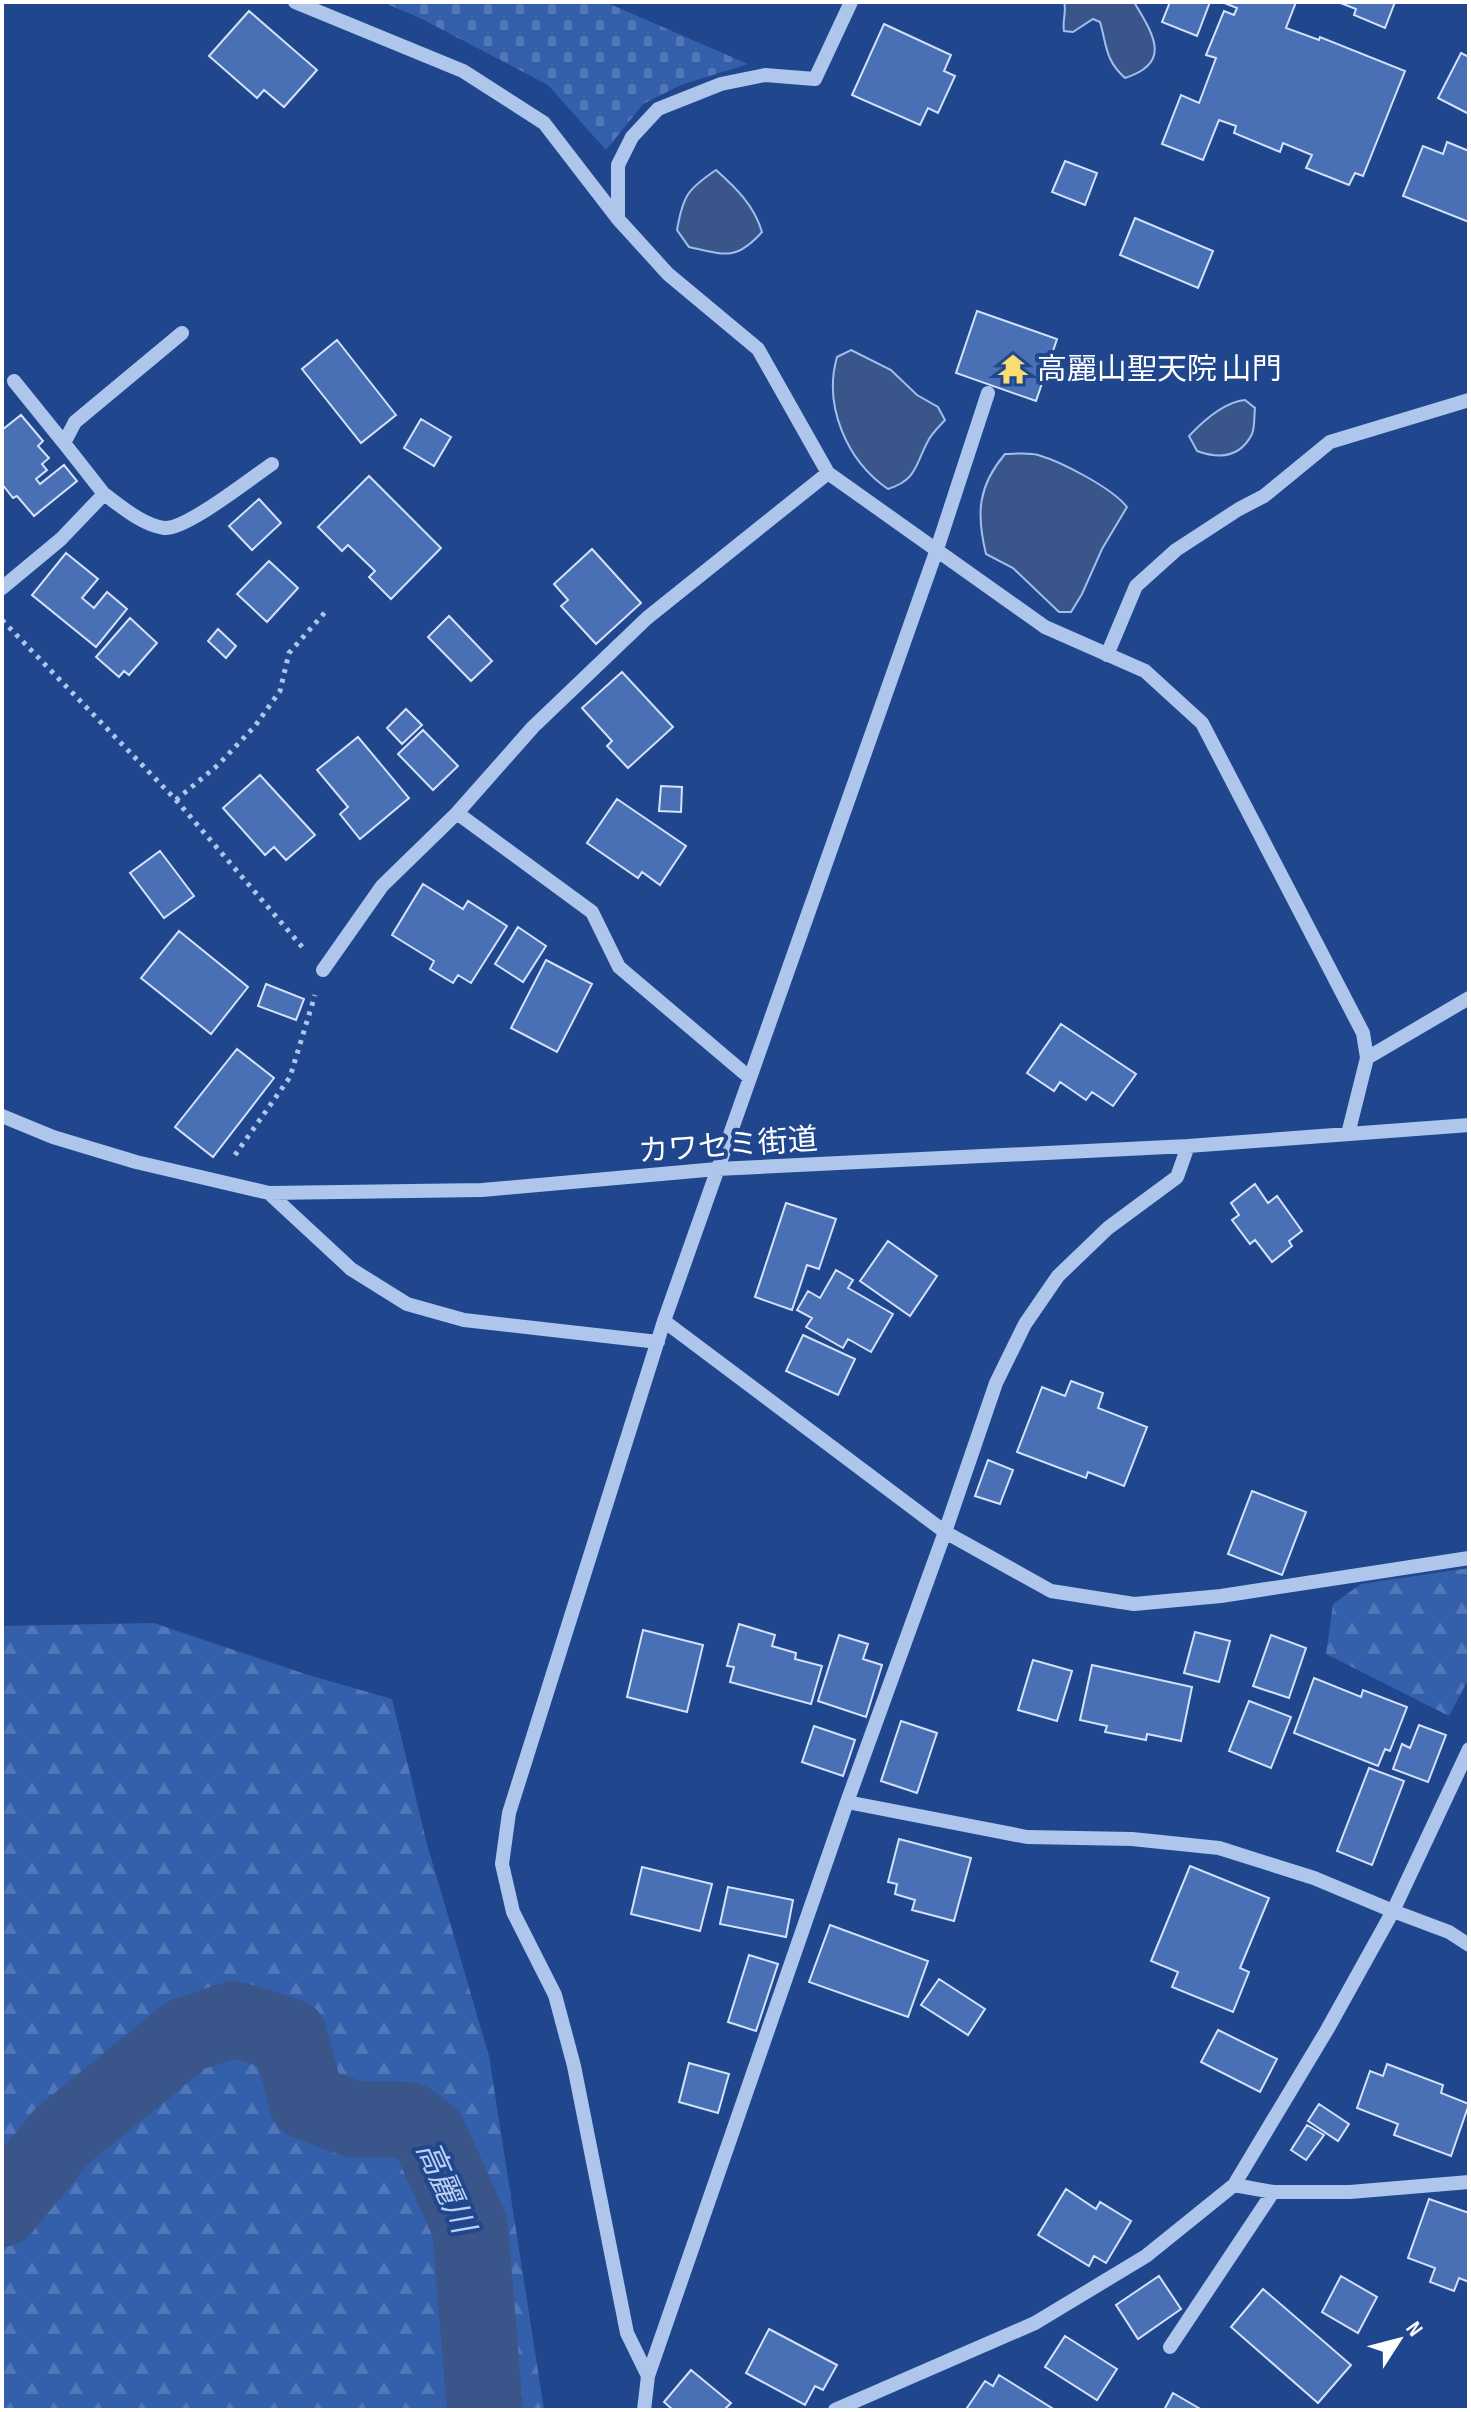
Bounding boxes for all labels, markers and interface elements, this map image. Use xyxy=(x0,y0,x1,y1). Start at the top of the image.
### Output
temple icon: 高麗山聖天院 山門 xyxy=(996,352,1030,386)
place label: 高麗山聖天院 山門 xyxy=(1037,352,1282,388)
street label: カワセミ街道 xyxy=(637,1122,819,1170)
water label: 高麗川 xyxy=(407,2136,483,2242)
north arrow xyxy=(1359,2300,1439,2380)
text: N xyxy=(1400,2316,1428,2342)

